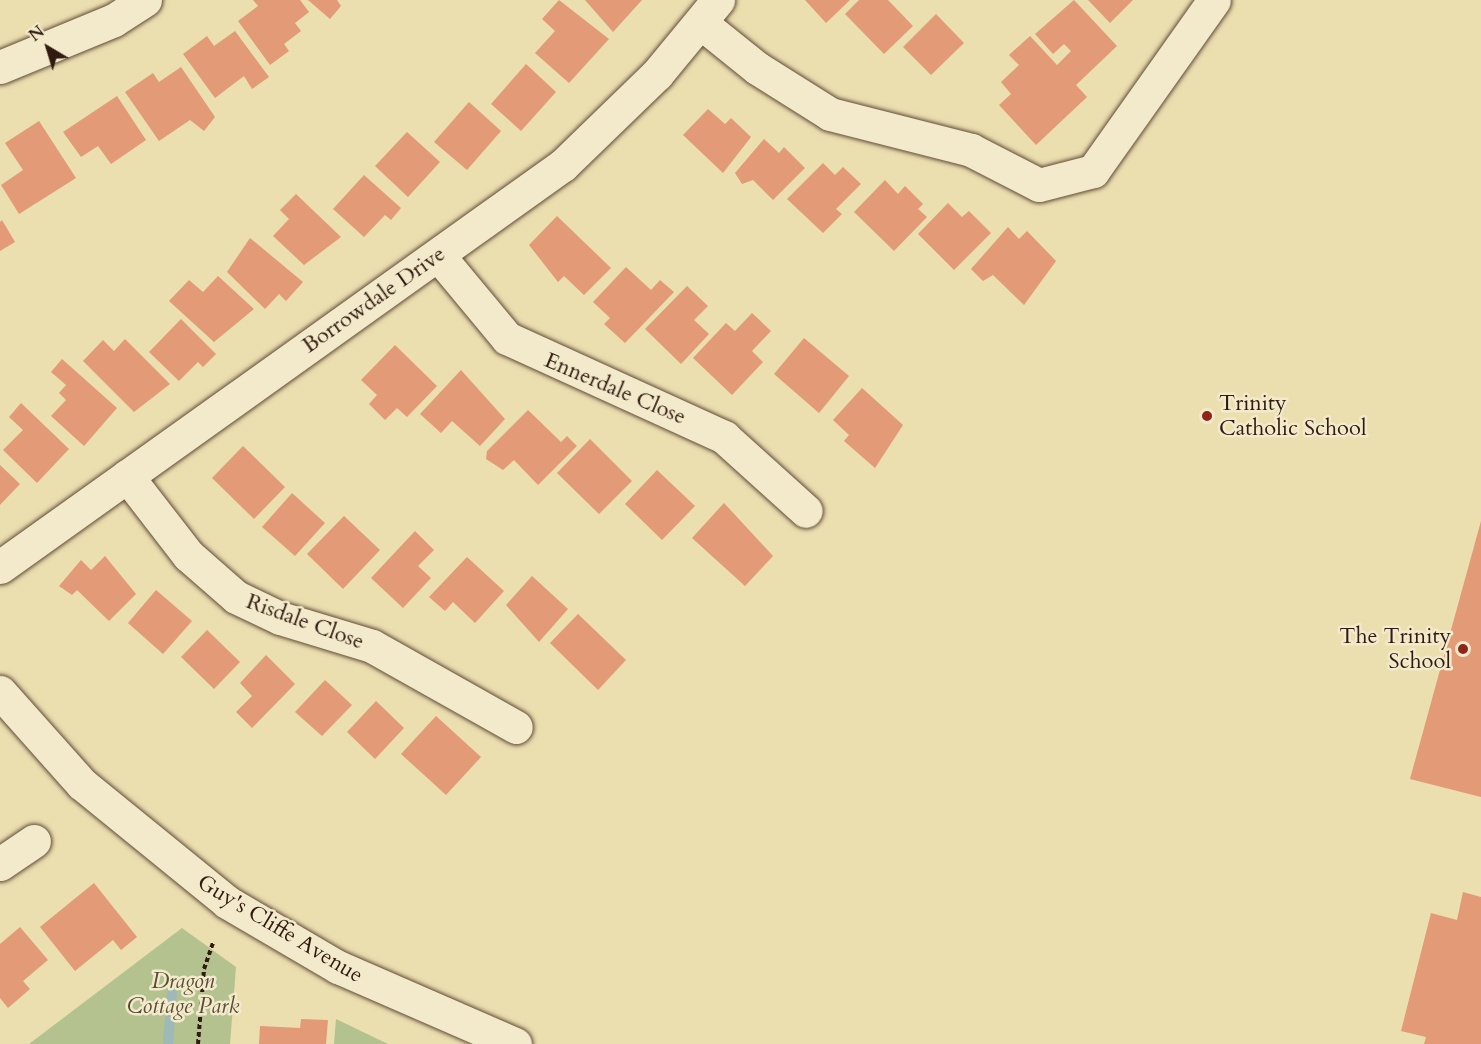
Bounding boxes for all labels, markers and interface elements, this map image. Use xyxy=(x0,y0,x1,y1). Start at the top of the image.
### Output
north arrow xyxy=(18,18,78,78)
text: N xyxy=(25,21,49,47)
street label: Borrowdale Drive xyxy=(297,241,451,359)
street label: Ennerdale Close xyxy=(540,347,690,431)
place label: Trinity Catholic School xyxy=(1219,390,1366,442)
marker: Trinity Catholic School xyxy=(1200,409,1214,423)
street label: Risdale Close xyxy=(243,589,367,655)
place label: The Trinity School xyxy=(1339,623,1451,674)
marker: The Trinity School xyxy=(1456,642,1470,656)
street label: Guy's Cliffe Avenue xyxy=(192,869,368,989)
park label: Dragon Cottage Park xyxy=(127,968,239,1020)

